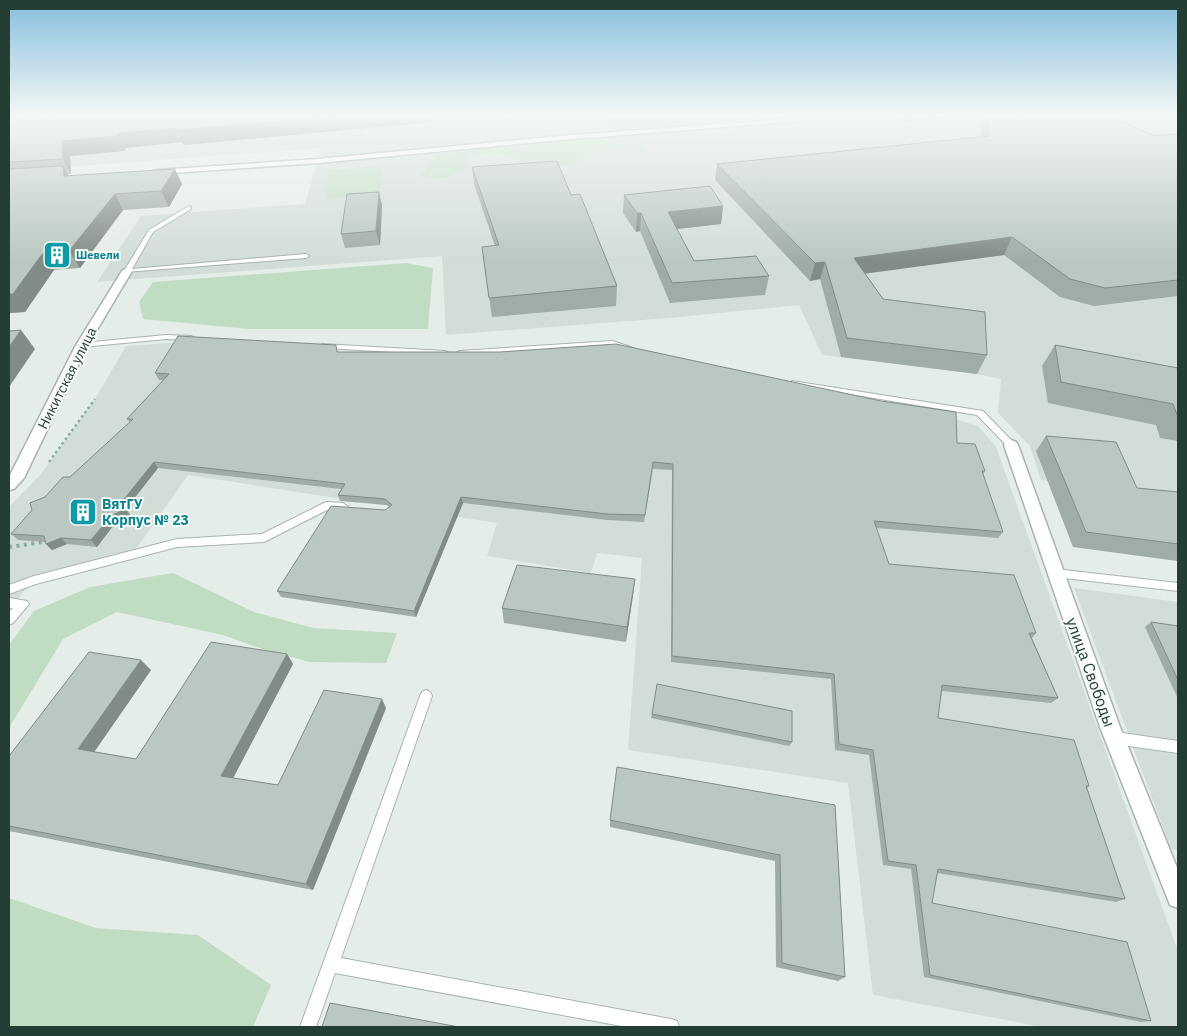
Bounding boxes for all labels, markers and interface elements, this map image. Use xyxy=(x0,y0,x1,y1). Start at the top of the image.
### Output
building icon: Шевели xyxy=(42,240,72,270)
place label: Шевели xyxy=(76,248,119,262)
street label: Никитская улица xyxy=(34,323,101,432)
place label: ВятГУ Корпус № 23 xyxy=(102,495,189,529)
building icon: ВятГУ Корпус № 23 xyxy=(68,497,98,527)
street label: улица Свободы xyxy=(1062,615,1120,729)

